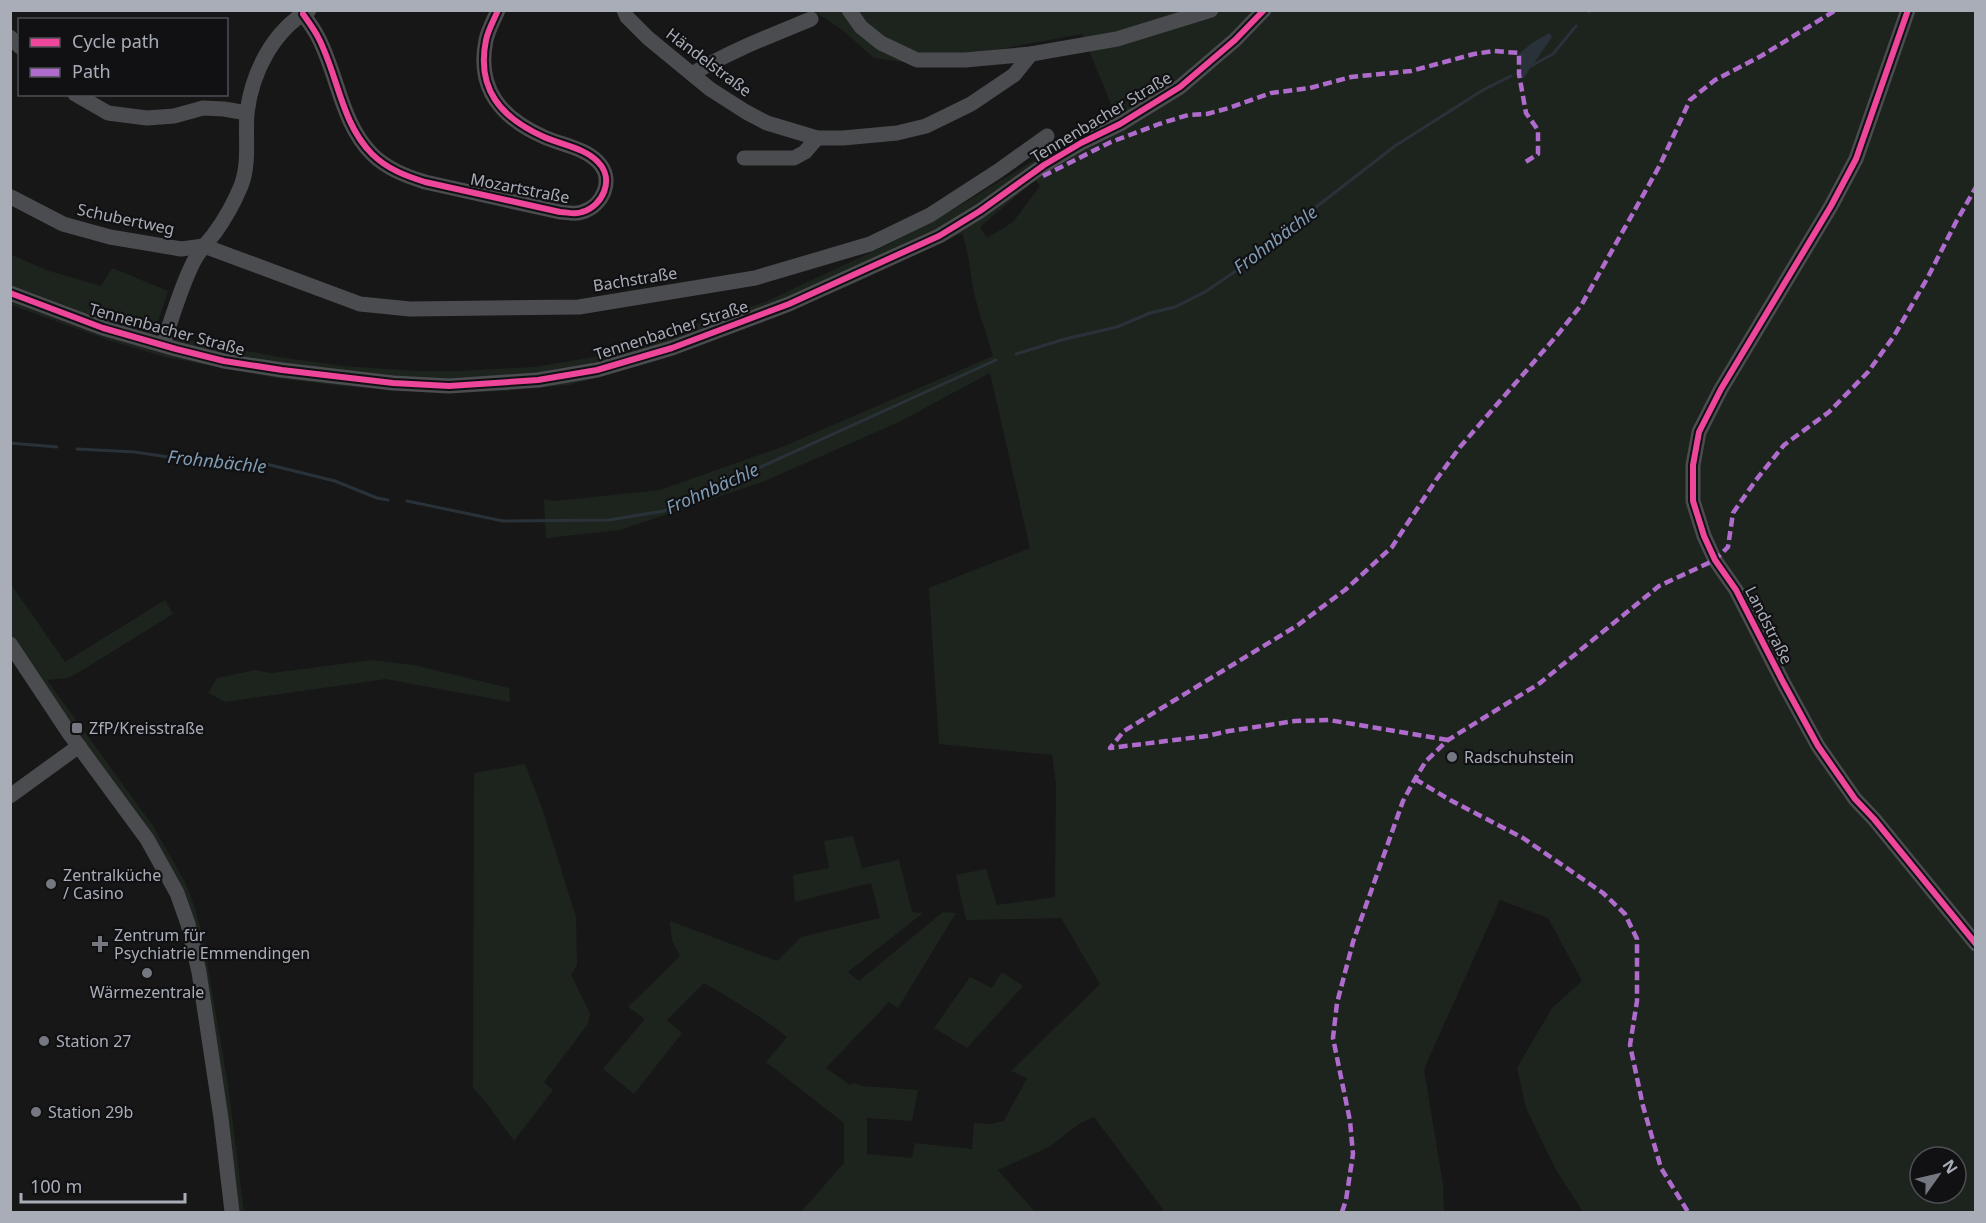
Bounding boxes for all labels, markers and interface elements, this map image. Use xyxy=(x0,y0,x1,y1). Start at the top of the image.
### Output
legend xyxy=(18,18,228,96)
street label: Händelstraße xyxy=(662,23,756,101)
text: Cycle path xyxy=(72,29,159,53)
text: Path xyxy=(72,59,111,83)
street label: Tennenbacher Straße xyxy=(1027,66,1175,168)
street label: Mozartstraße xyxy=(468,168,572,208)
street label: Schubertweg xyxy=(75,198,177,240)
water label: Frohnbächle xyxy=(1228,200,1322,278)
street label: Bachstraße xyxy=(591,262,679,296)
street label: Tennenbacher Straße xyxy=(591,295,751,365)
street label: Tennenbacher Straße xyxy=(87,298,247,360)
water label: Frohnbächle xyxy=(166,444,268,478)
water label: Frohnbächle xyxy=(662,457,762,519)
street label: Landstraße xyxy=(1740,582,1798,668)
place label: ZfP/Kreisstraße xyxy=(89,717,204,739)
marker: ZfP/Kreisstraße xyxy=(70,721,84,735)
place label: Radschuhstein xyxy=(1464,746,1574,768)
marker: Radschuhstein xyxy=(1445,750,1459,764)
place label: Zentralküche / Casino xyxy=(63,864,161,904)
marker: Zentralküche / Casino xyxy=(44,877,58,891)
place label: Zentrum für Psychiatrie Emmendingen xyxy=(114,924,310,964)
marker: Zentrum für Psychiatrie Emmendingen xyxy=(91,935,109,953)
marker: Wärmezentrale xyxy=(140,966,154,980)
place label: Wärmezentrale xyxy=(90,981,204,1003)
place label: Station 27 xyxy=(56,1030,131,1052)
marker: Station 27 xyxy=(37,1034,51,1048)
place label: Station 29b xyxy=(48,1101,133,1123)
marker: Station 29b xyxy=(29,1105,43,1119)
north arrow xyxy=(1908,1145,1968,1205)
text: N xyxy=(1938,1155,1963,1178)
scale bar xyxy=(21,1166,184,1204)
text: 100 m xyxy=(30,1174,82,1198)

